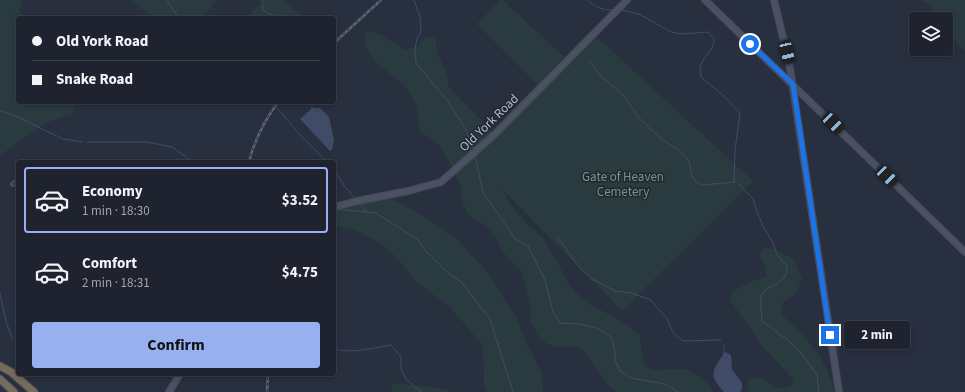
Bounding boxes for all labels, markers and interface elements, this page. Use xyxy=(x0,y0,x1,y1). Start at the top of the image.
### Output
map controls xyxy=(909,12,953,56)
button: layers xyxy=(909,12,953,56)
text: Old York Road xyxy=(56,31,148,52)
route start xyxy=(741,35,759,53)
car xyxy=(778,39,796,65)
text: Snake Road xyxy=(56,69,133,90)
street label: Old York Road xyxy=(455,90,523,156)
car xyxy=(820,110,846,136)
car xyxy=(874,163,900,189)
park label: Gate of Heaven Cemetery xyxy=(582,168,664,201)
text: Economy xyxy=(82,181,143,202)
icon: car xyxy=(34,182,70,218)
text: $3.52 xyxy=(282,190,318,211)
text: 1 min · 18:30 xyxy=(82,202,150,220)
text: Comfort xyxy=(82,253,137,274)
icon: car xyxy=(34,254,70,290)
text: $4.75 xyxy=(282,262,318,283)
text: 2 min · 18:31 xyxy=(82,274,150,292)
callout: 2 min xyxy=(844,321,910,349)
button: Confirm xyxy=(32,322,320,368)
route end xyxy=(821,326,839,344)
text: 2 min xyxy=(861,326,893,344)

